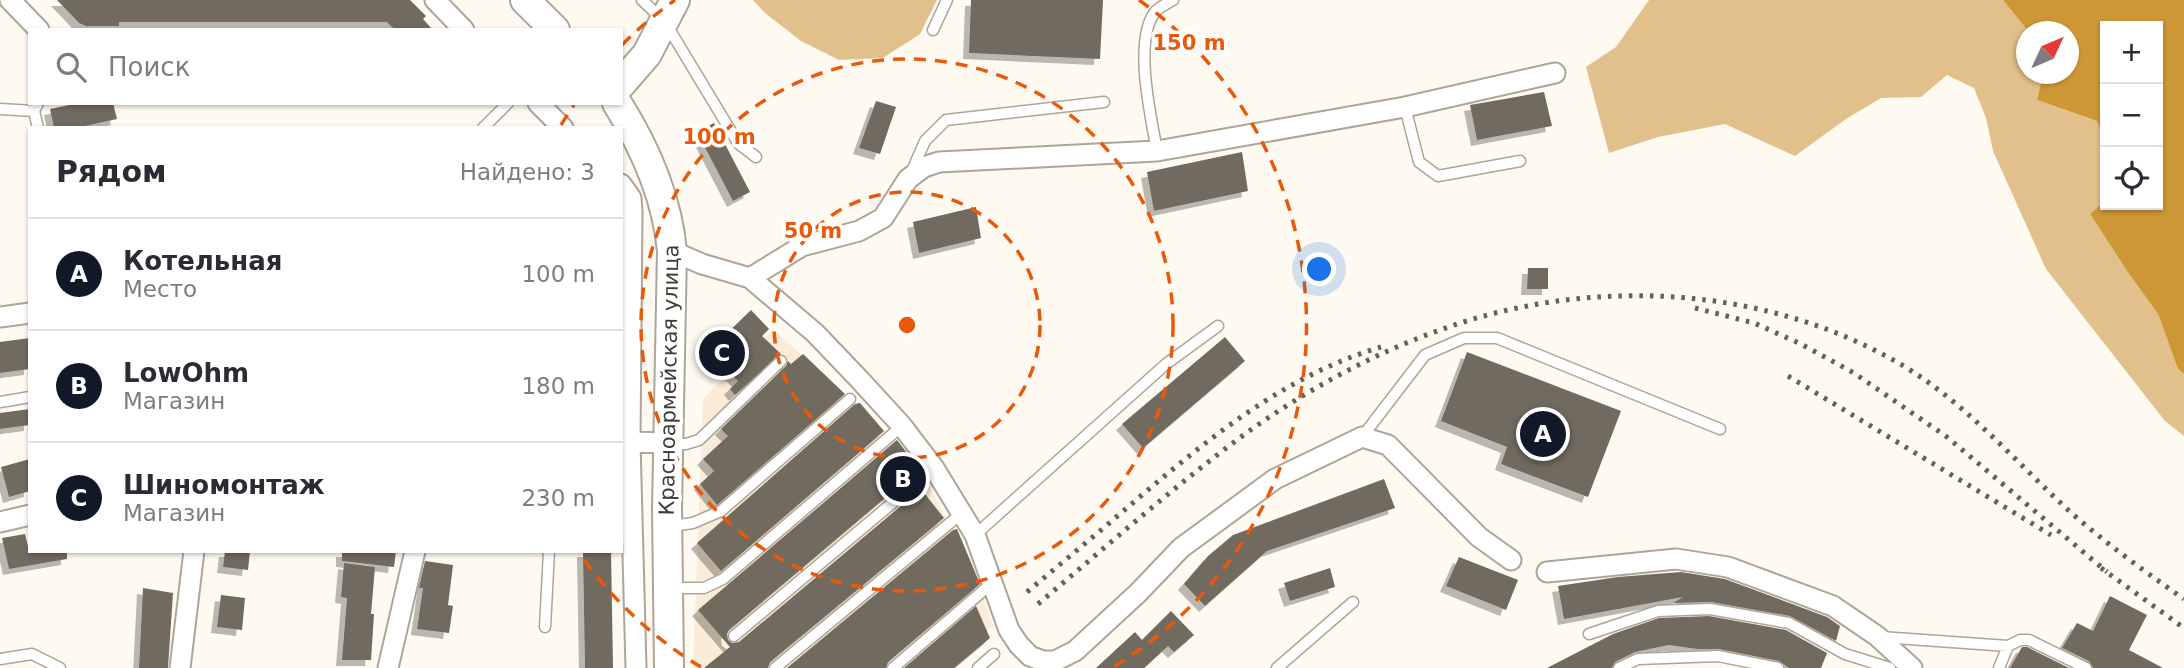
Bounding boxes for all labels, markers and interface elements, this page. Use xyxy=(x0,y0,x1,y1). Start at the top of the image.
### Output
north arrow xyxy=(2016,21,2079,84)
map controls xyxy=(2100,21,2163,210)
button: + xyxy=(2100,21,2163,84)
search box xyxy=(28,28,623,105)
text: 150 m xyxy=(1152,31,1226,55)
icon: search xyxy=(52,48,90,86)
text: Поиск xyxy=(108,52,190,82)
button: − xyxy=(2100,84,2163,147)
text: 100 m xyxy=(682,125,756,149)
button: locate xyxy=(2100,147,2163,210)
text: Рядом xyxy=(56,154,167,189)
text: Найдено: 3 xyxy=(460,159,595,185)
text: 50 m xyxy=(784,219,842,243)
street label: Красноармейская улица xyxy=(655,244,683,516)
text: Котельная xyxy=(123,246,283,276)
your location xyxy=(1302,252,1336,286)
text: A xyxy=(70,261,88,287)
text: 100 m xyxy=(521,261,595,287)
text: Место xyxy=(123,276,197,302)
centre of rings xyxy=(895,313,919,337)
pin: C xyxy=(699,327,745,379)
text: LowOhm xyxy=(123,358,249,388)
text: B xyxy=(70,373,88,399)
text: 180 m xyxy=(521,373,595,399)
text: Магазин xyxy=(123,388,225,414)
pin: A xyxy=(1520,408,1566,460)
pin: B xyxy=(880,453,926,505)
text: Шиномонтаж xyxy=(123,470,325,500)
text: C xyxy=(71,485,87,511)
text: 230 m xyxy=(521,485,595,511)
text: Магазин xyxy=(123,500,225,526)

